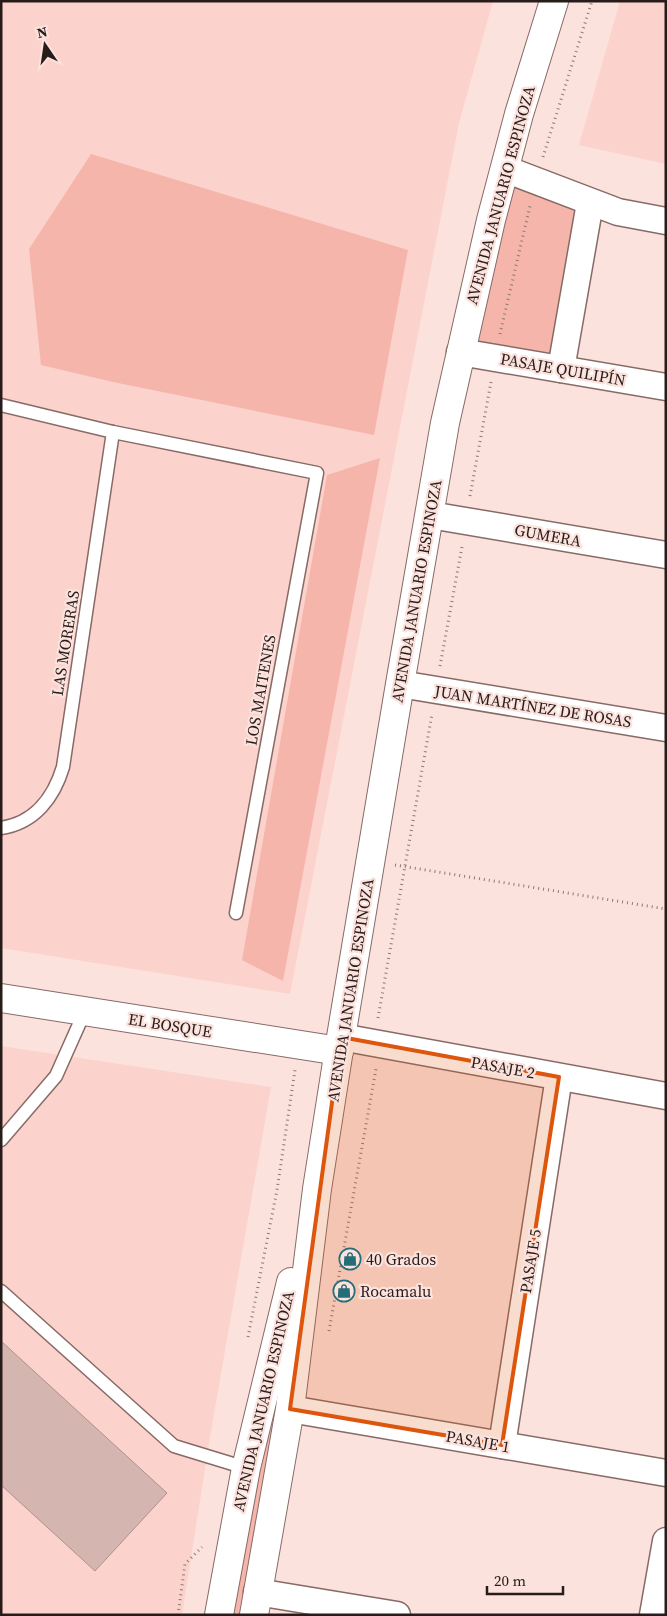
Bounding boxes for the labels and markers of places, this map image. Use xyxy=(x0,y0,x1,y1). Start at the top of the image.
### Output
shop icon: 40 Grados xyxy=(338,1247,362,1271)
place label: 40 Grados xyxy=(366,1248,436,1270)
shop icon: Rocamalu xyxy=(332,1279,356,1303)
place label: Rocamalu xyxy=(360,1280,431,1302)

